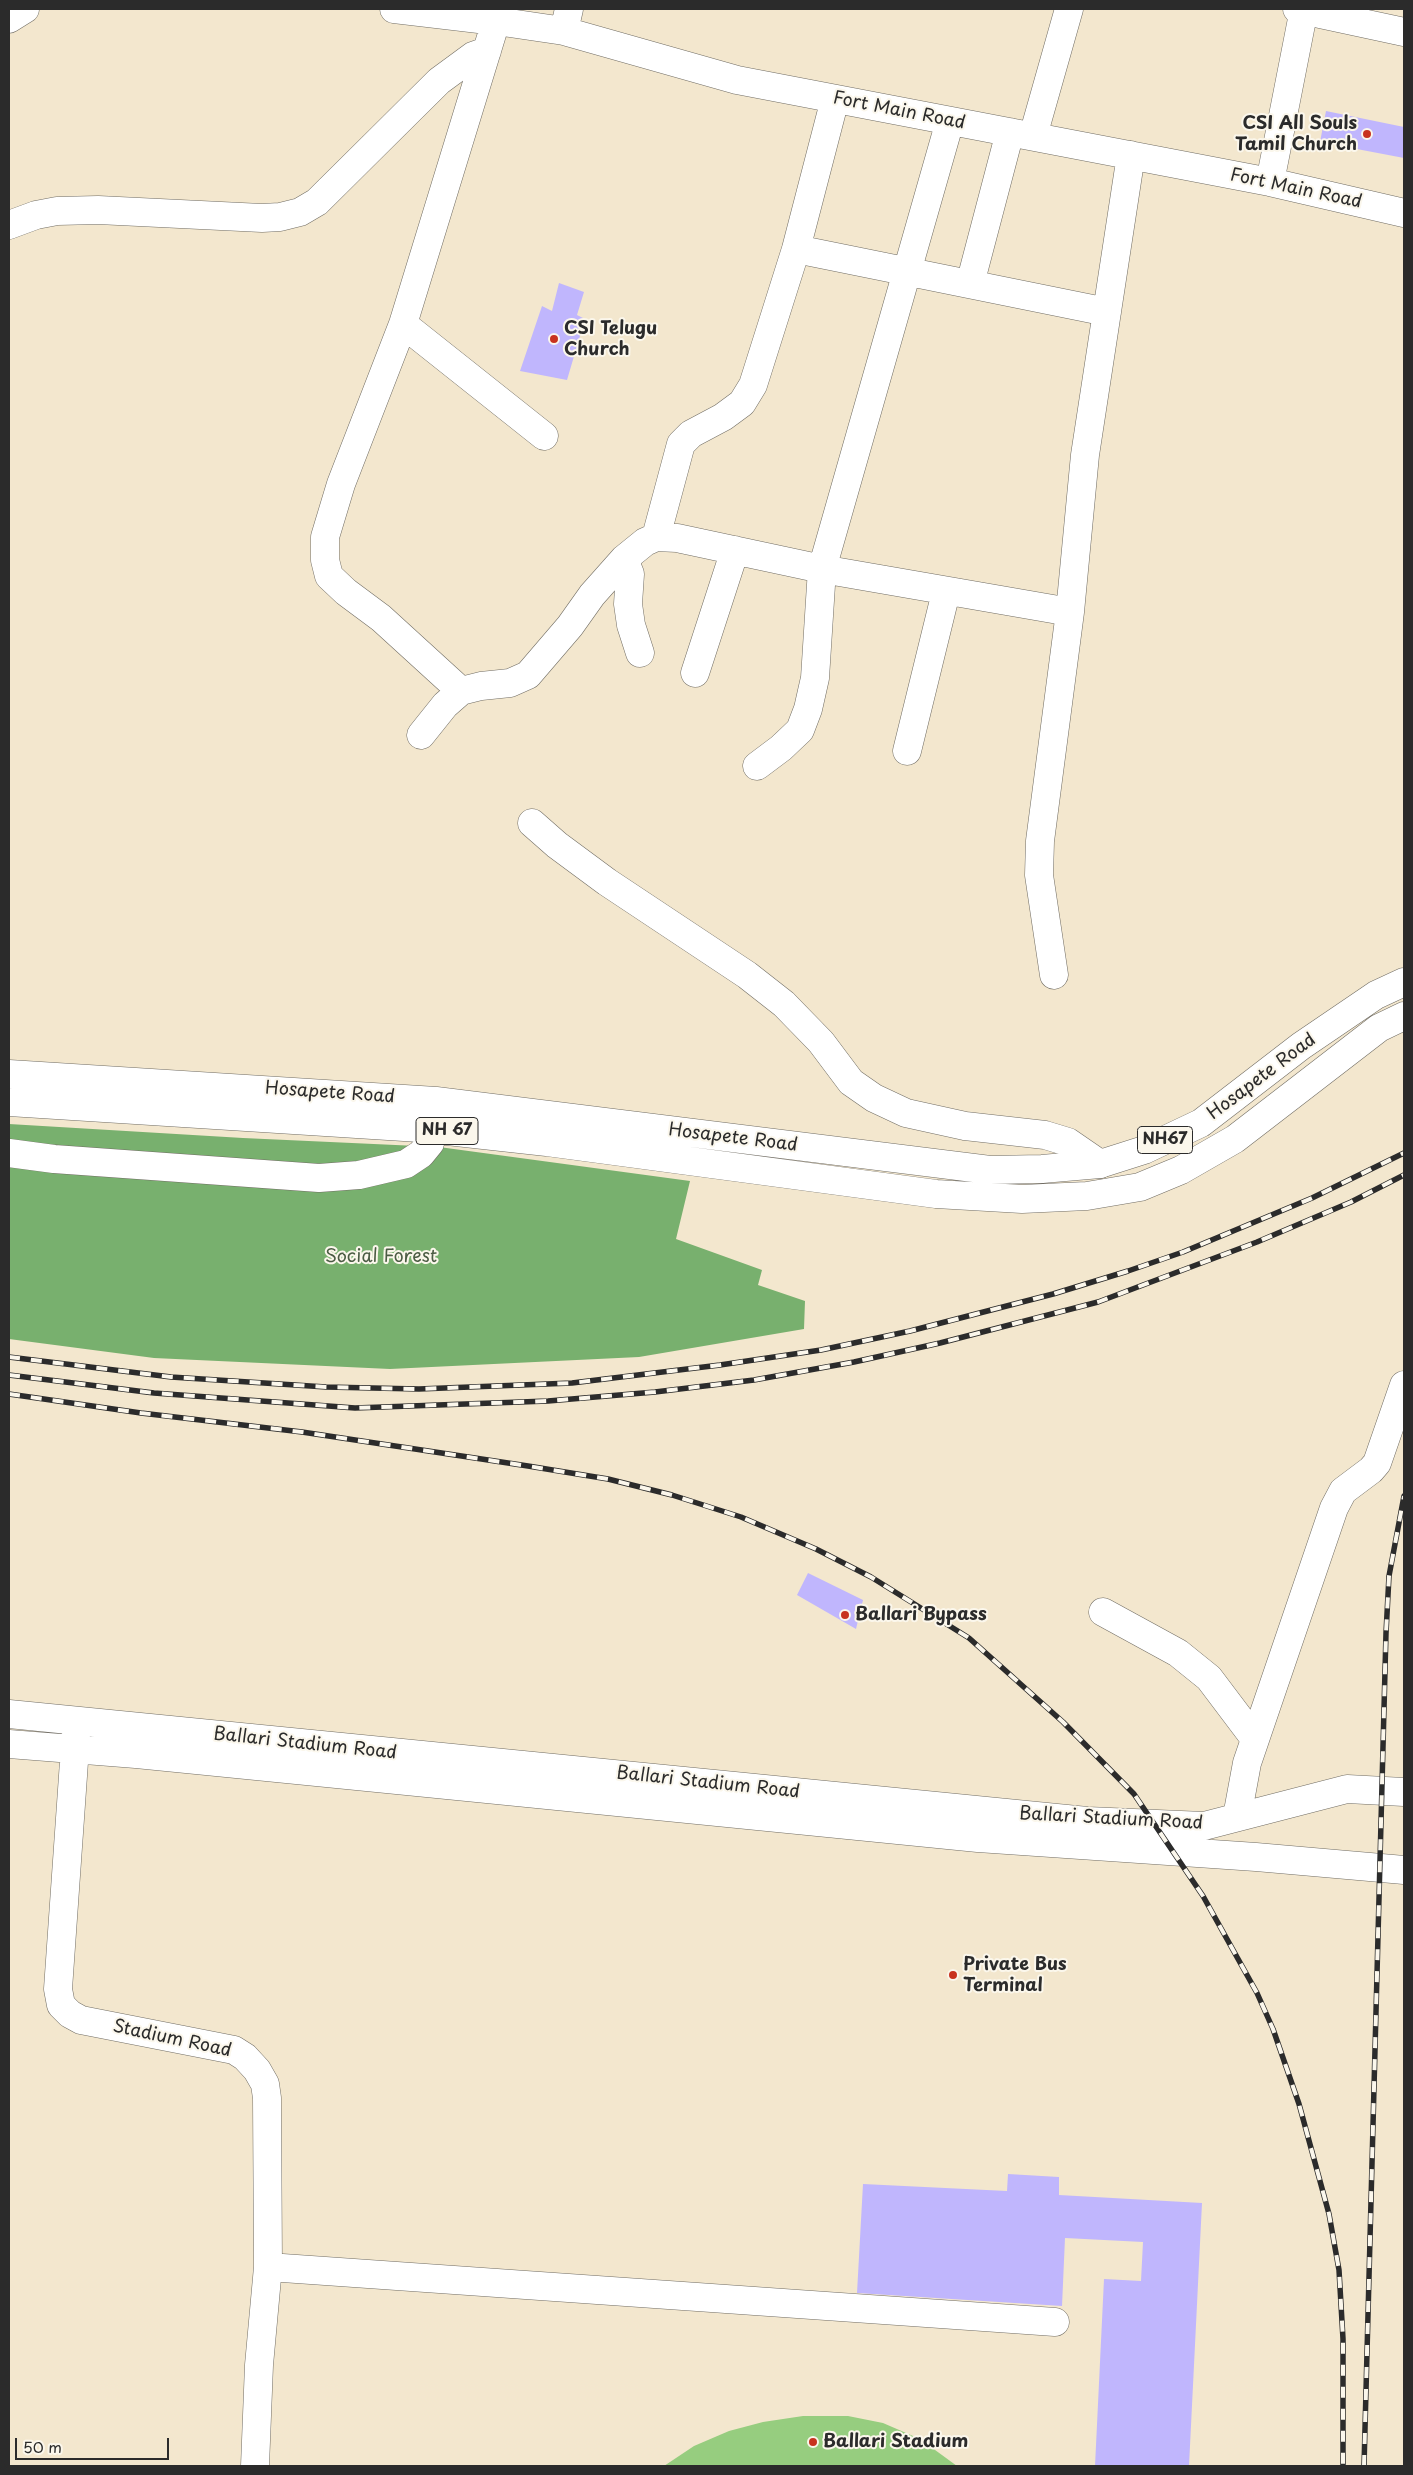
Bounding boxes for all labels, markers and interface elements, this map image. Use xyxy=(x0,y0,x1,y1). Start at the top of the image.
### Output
street label: Fort Main Road xyxy=(831,88,967,134)
place label: CSI All Souls Tamil Church xyxy=(1235,113,1357,156)
marker: CSI All Souls Tamil Church xyxy=(1361,128,1373,140)
street label: Fort Main Road xyxy=(1228,164,1364,214)
place label: CSI Telugu Church xyxy=(564,318,657,360)
marker: CSI Telugu Church xyxy=(548,333,560,345)
street label: Hosapete Road xyxy=(1204,1029,1320,1125)
street label: Hosapete Road xyxy=(264,1078,396,1108)
road number: NH 67 xyxy=(416,1118,478,1144)
street label: Hosapete Road xyxy=(667,1119,799,1157)
road number: NH67 xyxy=(1138,1126,1192,1154)
park label: Social Forest xyxy=(325,1246,437,1268)
place label: Ballari Bypass xyxy=(855,1604,987,1626)
marker: Ballari Bypass xyxy=(839,1609,851,1621)
street label: Ballari Stadium Road xyxy=(212,1724,398,1764)
street label: Ballari Stadium Road xyxy=(615,1763,801,1803)
street label: Ballari Stadium Road xyxy=(1018,1803,1204,1835)
place label: Private Bus Terminal xyxy=(963,1954,1067,1996)
marker: Private Bus Terminal xyxy=(947,1969,959,1981)
street label: Stadium Road xyxy=(111,2016,233,2062)
scale bar xyxy=(18,2428,171,2460)
place label: Ballari Stadium xyxy=(823,2431,968,2453)
text: 50 m xyxy=(23,2435,62,2458)
marker: Ballari Stadium xyxy=(807,2436,819,2448)

